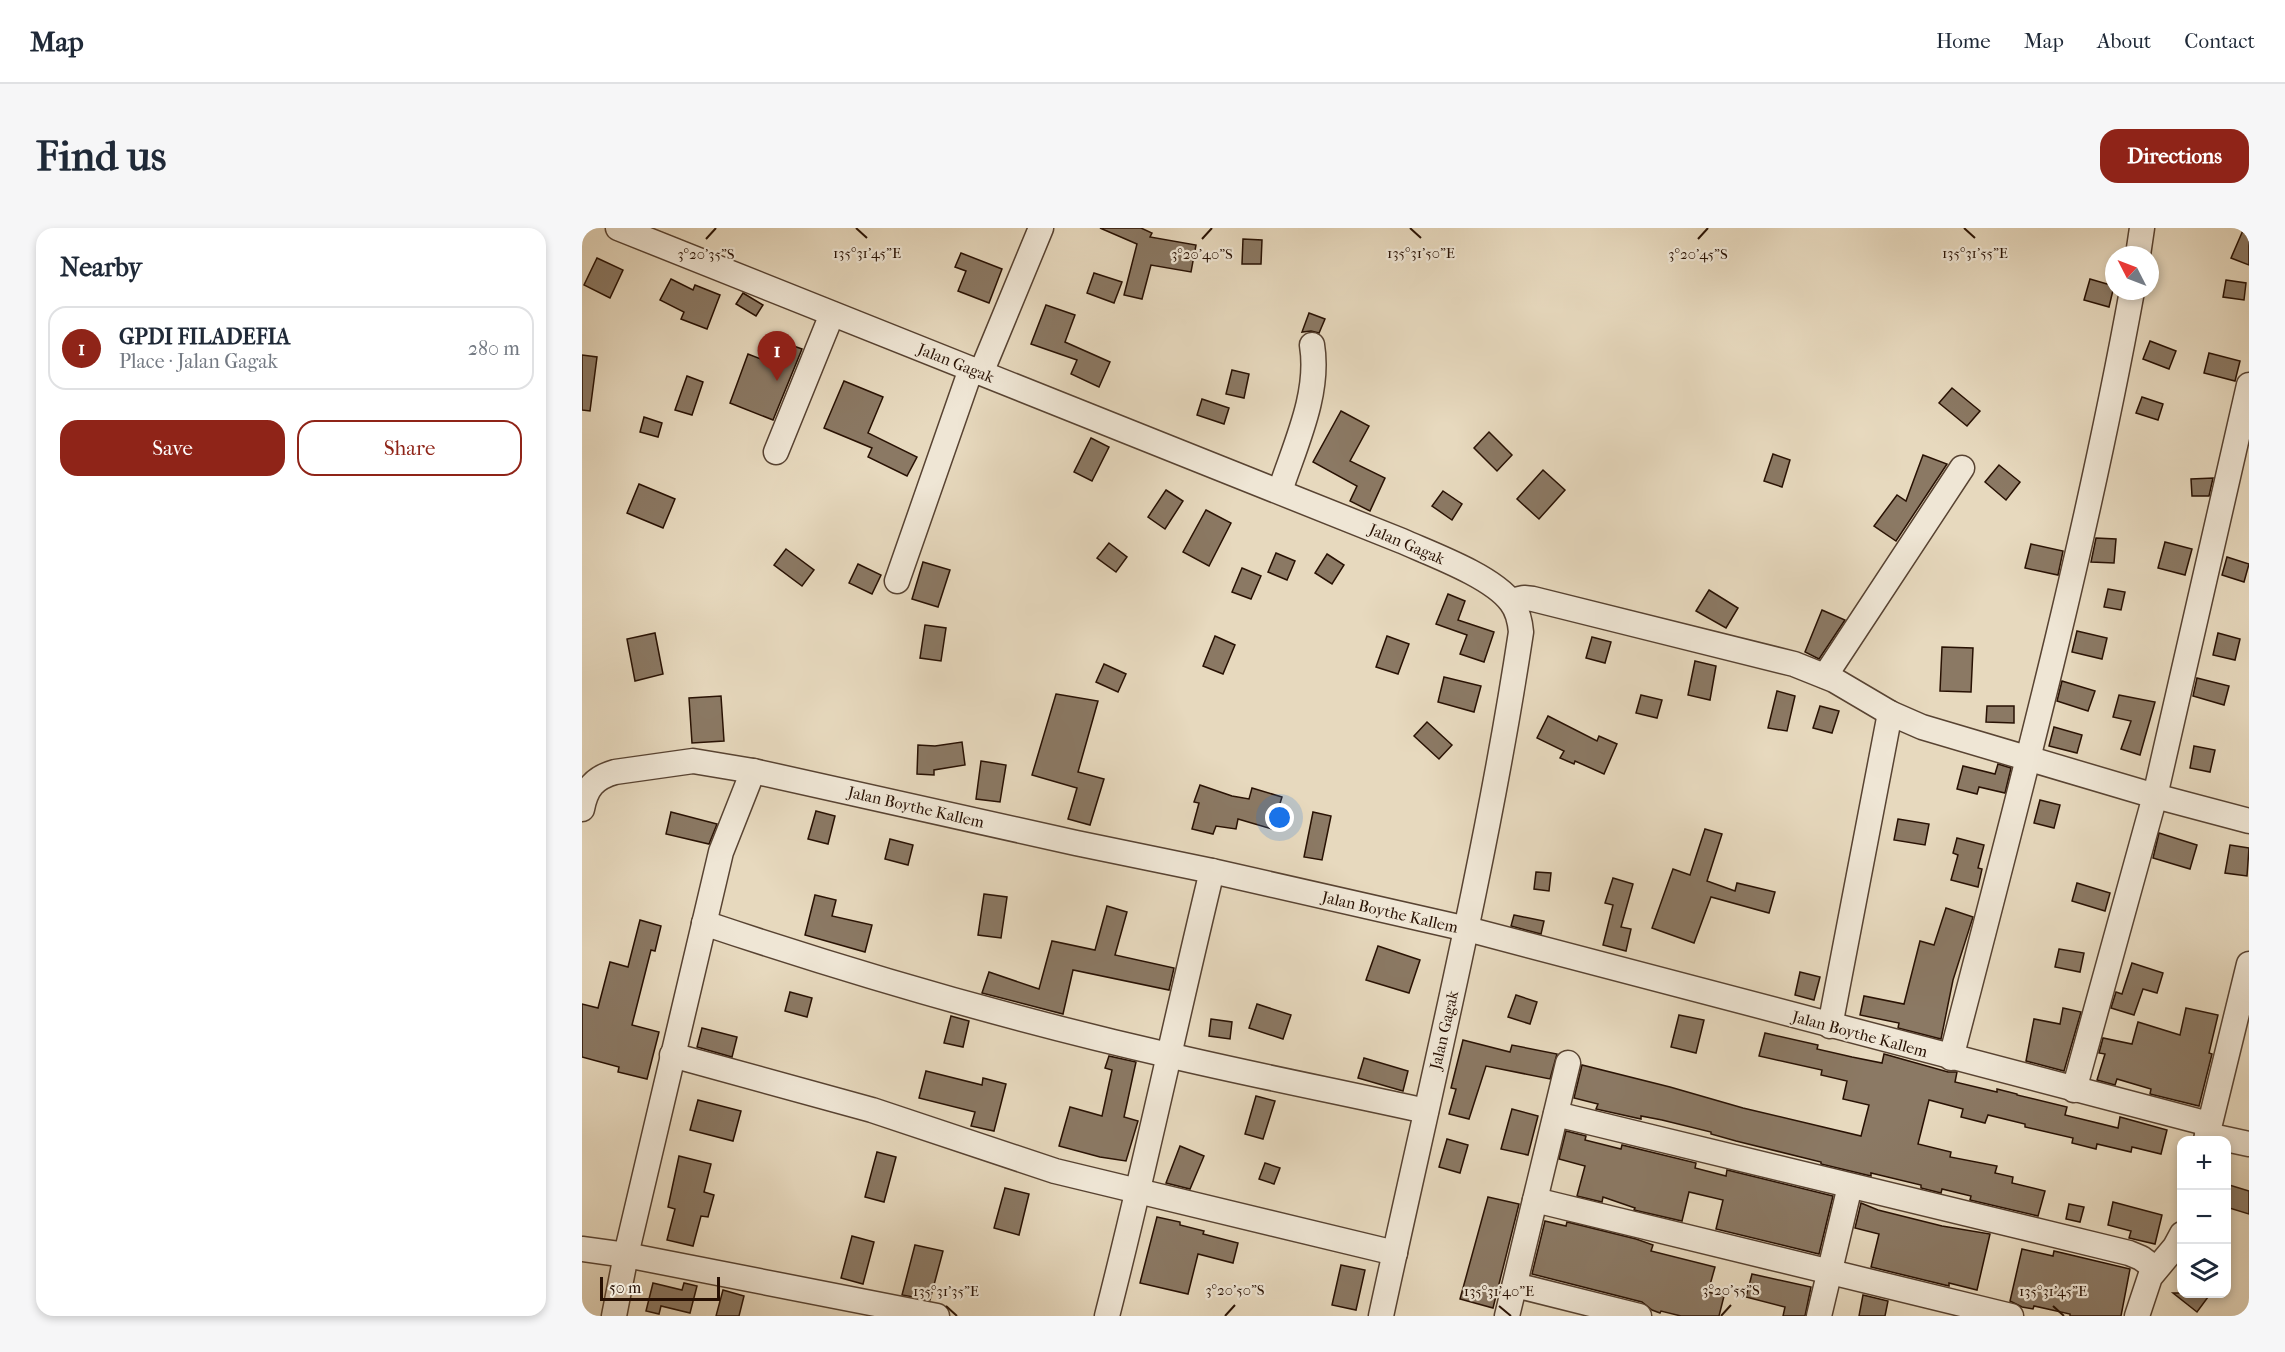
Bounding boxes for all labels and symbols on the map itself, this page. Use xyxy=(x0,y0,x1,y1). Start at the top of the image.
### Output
text: 135°31'45"E xyxy=(833,244,901,262)
text: 135°31'50"E xyxy=(1387,244,1455,262)
text: 135°31'55"E xyxy=(1942,244,2008,262)
text: 3°20'35"S xyxy=(677,245,735,263)
text: 3°20'40"S xyxy=(1171,245,1233,263)
text: 3°20'45"S xyxy=(1668,245,1728,263)
north arrow xyxy=(2105,246,2159,300)
pin: 1 xyxy=(758,332,796,381)
street label: Jalan Gagak xyxy=(913,338,998,387)
street label: Jalan Gagak xyxy=(1364,519,1448,569)
street label: Jalan Boythe Kallem xyxy=(844,782,987,832)
your location xyxy=(1265,803,1294,832)
street label: Jalan Boythe Kallem xyxy=(1318,887,1461,937)
street label: Jalan Gagak xyxy=(1425,988,1462,1073)
street label: Jalan Boythe Kallem xyxy=(1788,1006,1930,1061)
scale bar xyxy=(600,1274,720,1302)
text: 3°20'50"S xyxy=(1205,1281,1265,1299)
text: 3°20'55"S xyxy=(1702,1281,1760,1299)
text: 135°31'35"E xyxy=(913,1282,979,1300)
text: 135°31'40"E xyxy=(1464,1282,1534,1300)
text: 135°31'45"E xyxy=(2019,1282,2087,1300)

